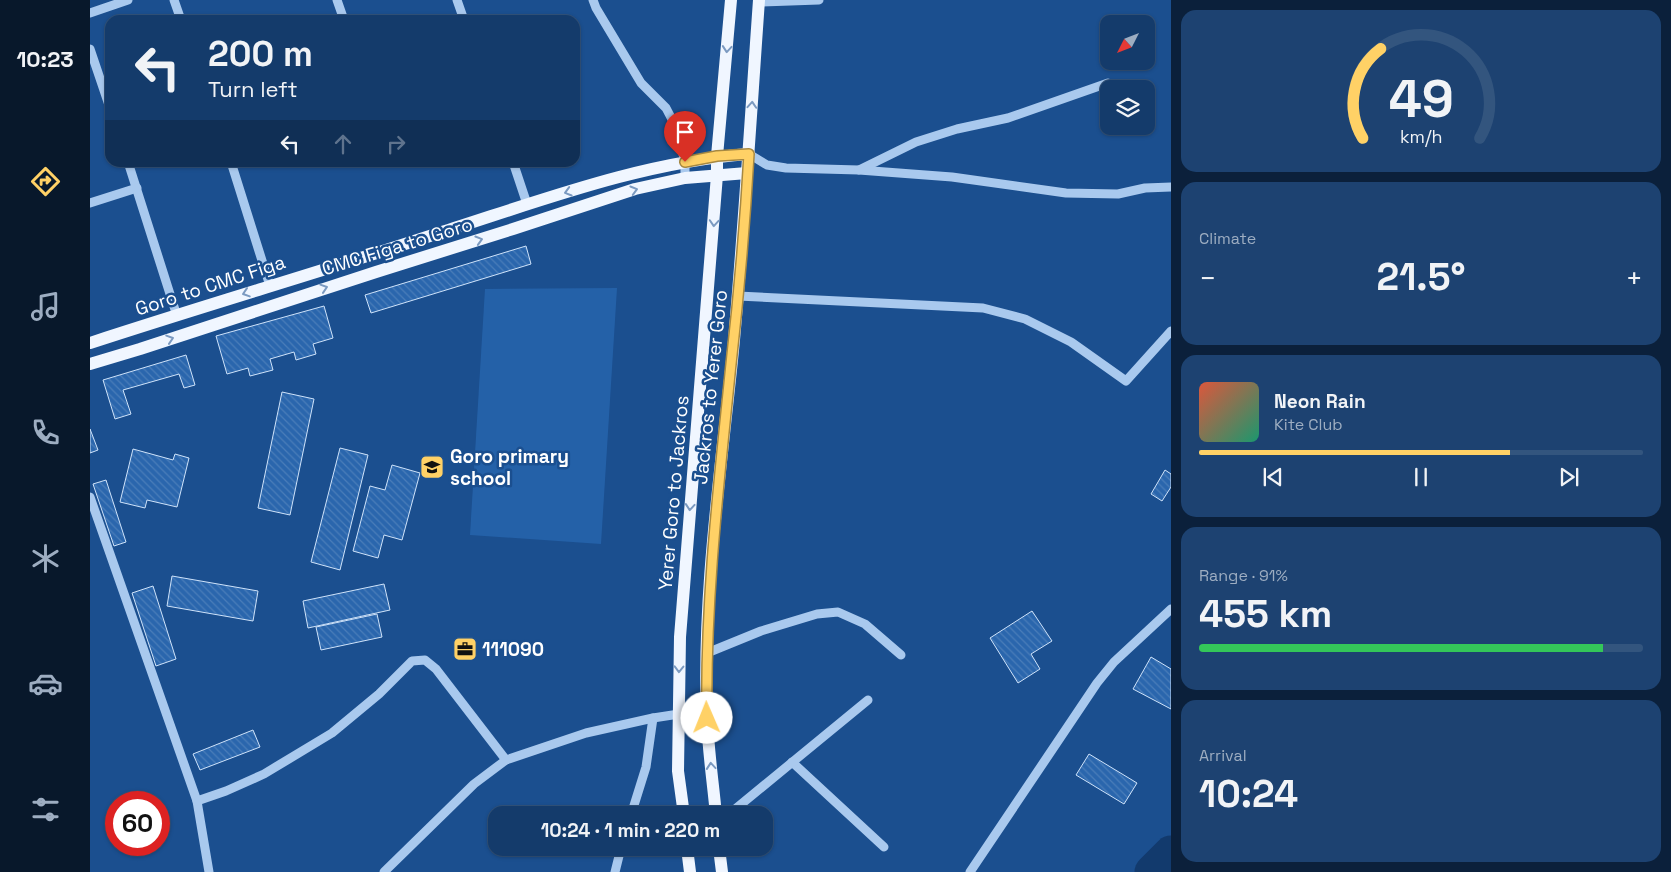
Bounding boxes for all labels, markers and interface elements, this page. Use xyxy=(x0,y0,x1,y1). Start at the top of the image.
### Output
north arrow xyxy=(1100,15,1155,70)
map controls xyxy=(1100,15,1155,135)
text: 200 m xyxy=(208,32,313,76)
icon: left xyxy=(125,35,190,100)
text: 10:23 xyxy=(16,45,74,73)
one-way arrow xyxy=(721,45,732,53)
text: 49 xyxy=(1388,66,1454,132)
text: Turn left xyxy=(208,75,298,103)
button: layers xyxy=(1100,80,1155,135)
one-way arrow xyxy=(746,101,757,109)
pin xyxy=(664,111,706,162)
icon: arrive xyxy=(671,118,699,146)
text: km/h xyxy=(1400,125,1442,148)
icon: left xyxy=(276,130,304,158)
icon: ahead xyxy=(329,130,357,158)
icon: right xyxy=(382,130,410,158)
icon: directions xyxy=(28,164,63,199)
one-way arrow xyxy=(630,185,639,196)
one-way arrow xyxy=(564,187,572,197)
street label: CMC Figa to Goro xyxy=(319,212,476,281)
one-way arrow xyxy=(708,219,719,227)
text: Climate xyxy=(1199,228,1256,249)
one-way arrow xyxy=(475,235,483,245)
street label: Goro to CMC Figa xyxy=(132,249,289,322)
text: 21.5° xyxy=(1377,253,1465,301)
text: − xyxy=(1199,260,1216,296)
text: + xyxy=(1626,260,1643,296)
one-way arrow xyxy=(320,284,328,294)
one-way arrow xyxy=(242,288,250,298)
icon: music xyxy=(28,289,63,324)
street label: Jackros to Yerer Goro xyxy=(688,289,733,486)
one-way arrow xyxy=(165,335,174,345)
text: Neon Rain xyxy=(1274,389,1366,414)
street label: Yerer Goro to Jackros xyxy=(653,394,694,592)
text: Kite Club xyxy=(1274,414,1343,435)
icon: phone xyxy=(28,415,63,450)
place label: Goro primary school xyxy=(450,444,569,491)
school or university icon: Goro primary school xyxy=(419,454,445,480)
icon: previous xyxy=(1259,463,1287,491)
icon: pause xyxy=(1407,463,1435,491)
icon: next xyxy=(1555,463,1583,491)
one-way arrow xyxy=(685,503,696,511)
icon: climate xyxy=(28,541,63,576)
text: Range · 91% xyxy=(1199,565,1288,586)
text: 455 km xyxy=(1199,590,1332,638)
office icon: 111090 xyxy=(452,636,478,662)
place label: 111090 xyxy=(482,637,544,662)
one-way arrow xyxy=(674,665,685,673)
icon: car xyxy=(28,666,63,701)
position arrow xyxy=(680,691,732,743)
text: Arrival xyxy=(1199,745,1247,766)
one-way arrow xyxy=(706,762,717,770)
text: 10:24 xyxy=(1199,770,1298,818)
speed limit sign: 60 xyxy=(105,791,170,856)
icon: filters xyxy=(28,792,63,827)
text: 10:24 · 1 min · 220 m xyxy=(541,818,720,843)

